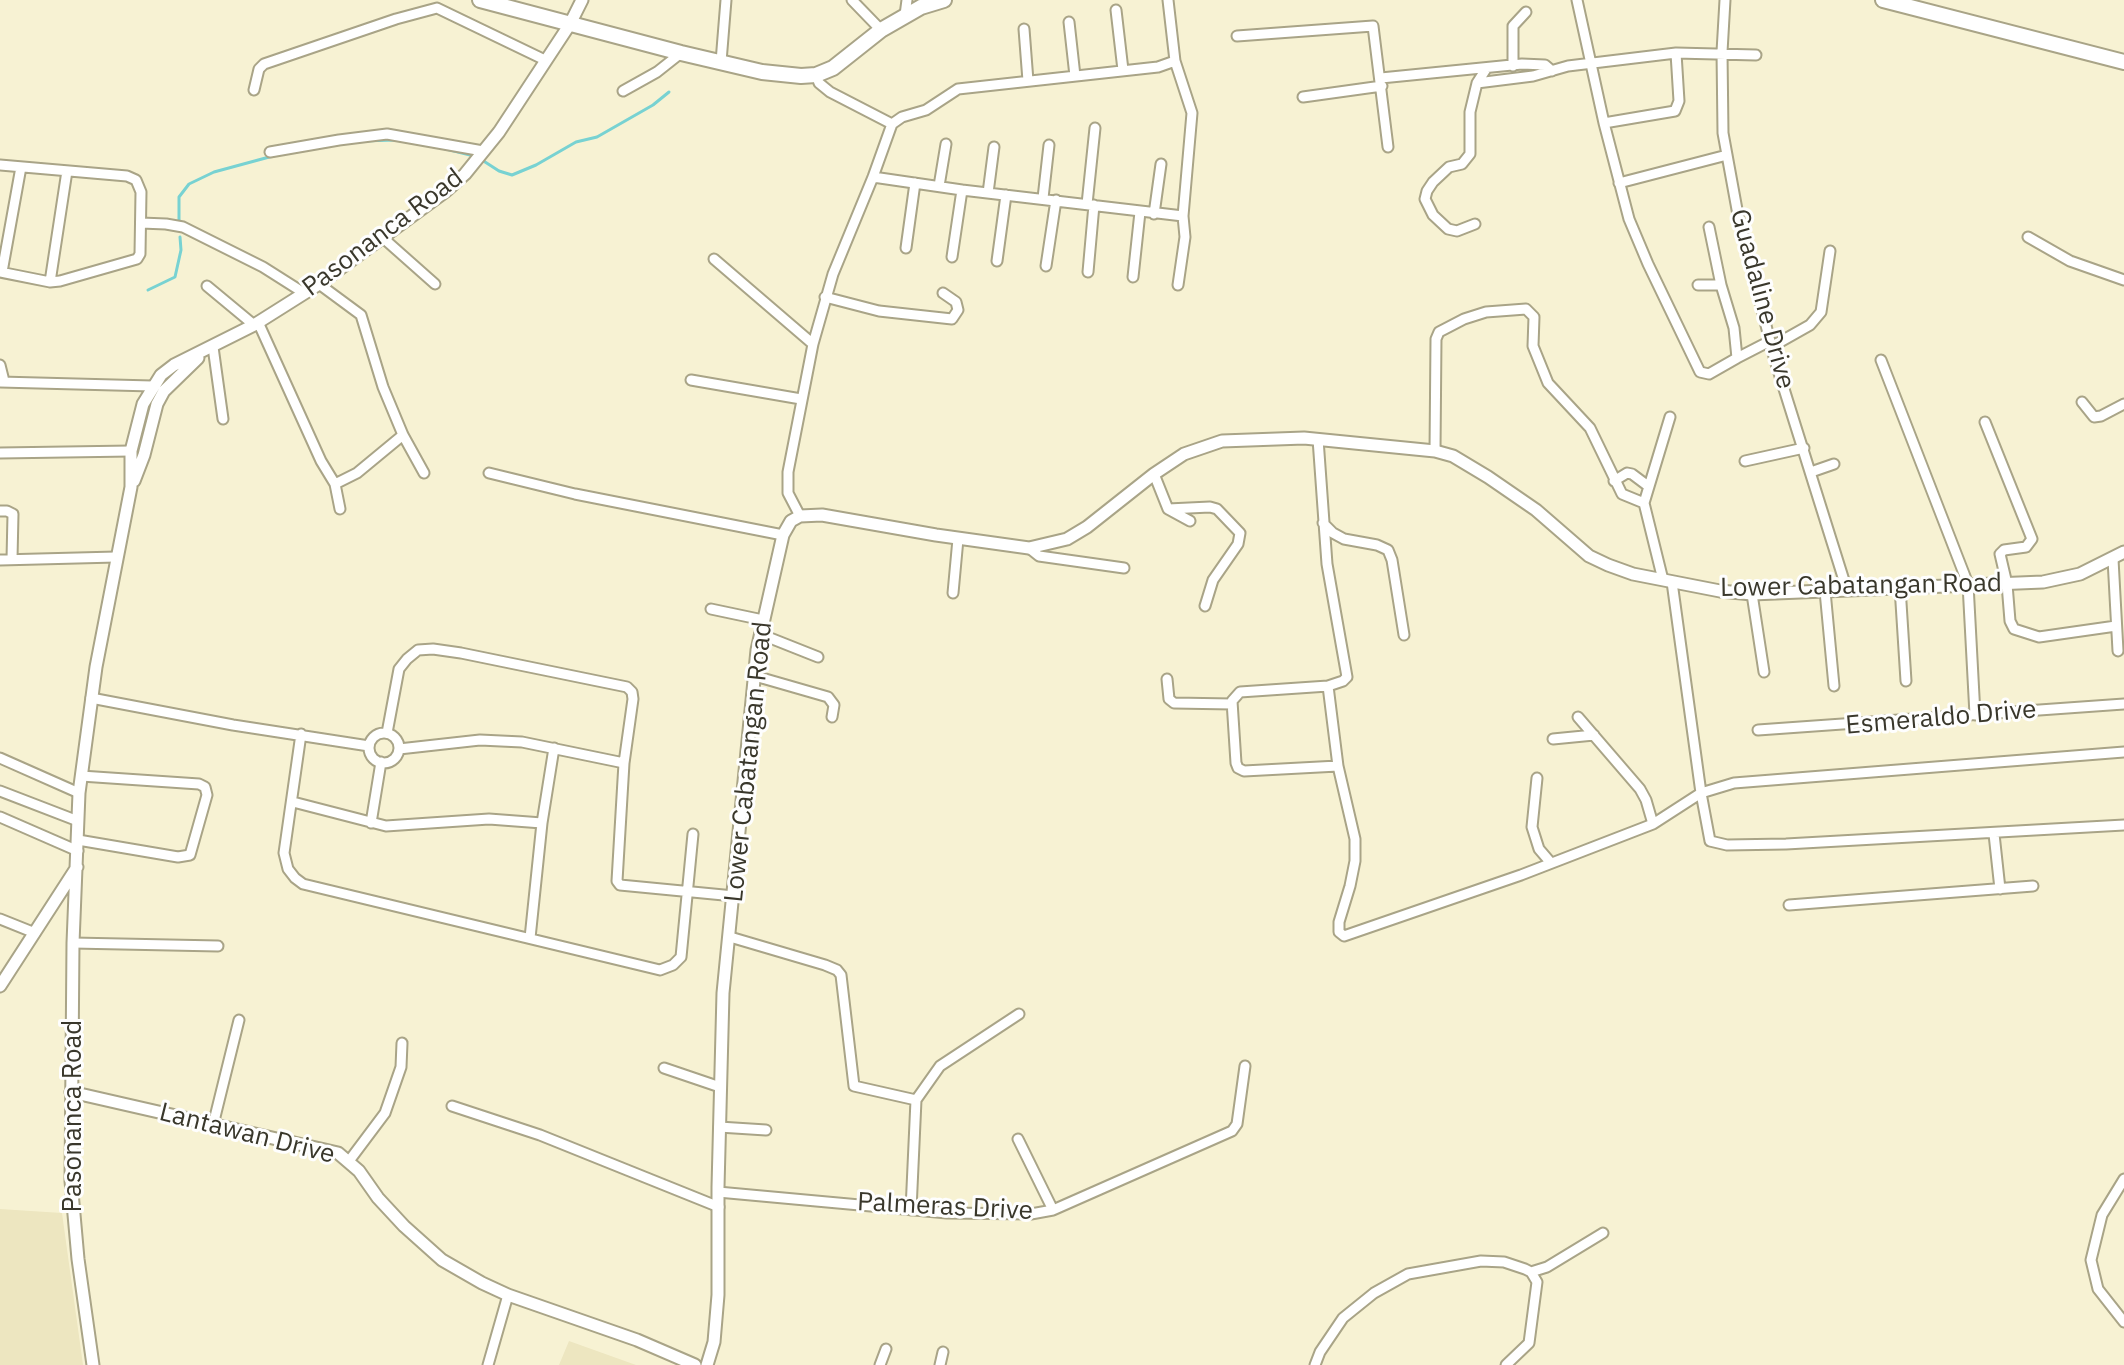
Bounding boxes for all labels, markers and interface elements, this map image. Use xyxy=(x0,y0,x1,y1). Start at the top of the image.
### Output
street label: Pasonanca Road xyxy=(297,162,469,304)
street label: Guadaline Drive xyxy=(1723,206,1801,392)
street label: Lower Cabatangan Road xyxy=(1720,568,2002,604)
street label: Lower Cabatangan Road xyxy=(719,620,779,904)
street label: Esmeraldo Drive xyxy=(1844,694,2038,742)
street label: Pasonanca Road xyxy=(57,1020,89,1212)
street label: Lantawan Drive xyxy=(156,1097,338,1171)
street label: Palmeras Drive xyxy=(856,1187,1034,1227)

